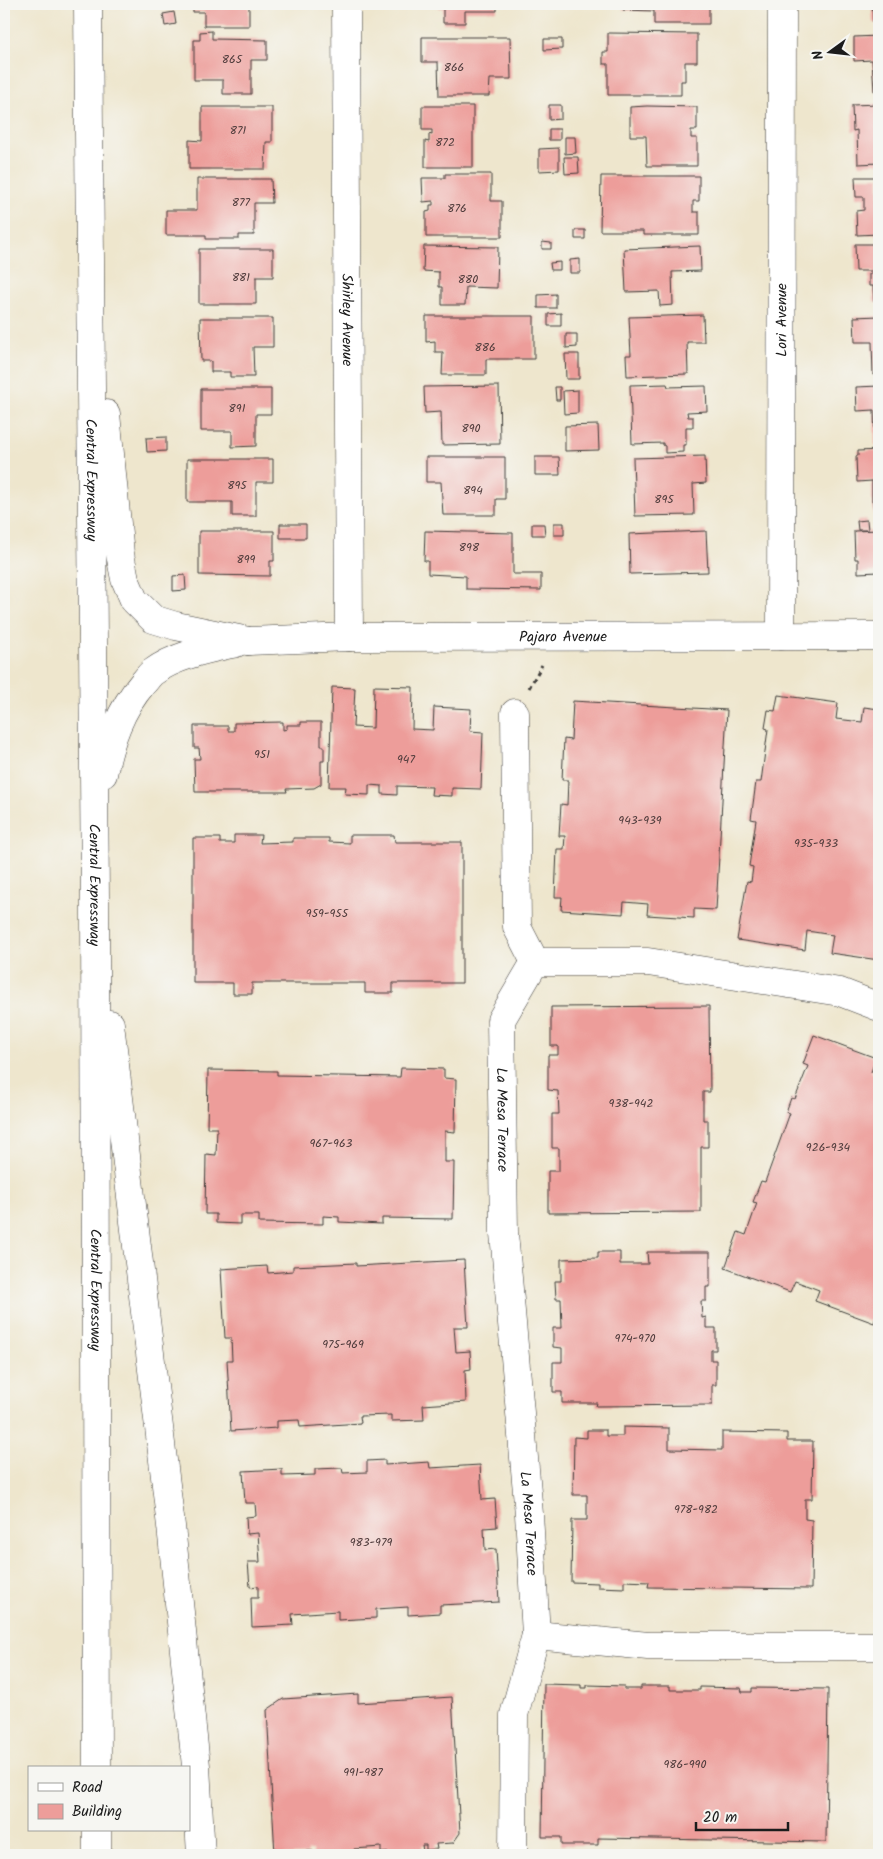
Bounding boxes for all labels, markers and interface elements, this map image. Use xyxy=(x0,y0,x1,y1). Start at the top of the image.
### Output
north arrow xyxy=(806,28,856,78)
text: N xyxy=(807,48,830,62)
house number: 865 xyxy=(222,50,244,69)
house number: 866 xyxy=(444,58,464,77)
house number: 871 xyxy=(230,121,246,140)
house number: 872 xyxy=(435,133,455,152)
house number: 877 xyxy=(232,193,251,212)
house number: 876 xyxy=(447,199,467,218)
house number: 881 xyxy=(232,268,250,287)
house number: 880 xyxy=(458,270,478,289)
street label: Shirley Avenue xyxy=(334,274,359,366)
street label: Lori Avenue xyxy=(770,283,795,357)
house number: 886 xyxy=(474,338,496,357)
house number: 891 xyxy=(229,399,246,418)
street label: Central Expressway xyxy=(78,419,103,542)
house number: 890 xyxy=(461,419,481,438)
house number: 895 xyxy=(227,476,248,495)
house number: 894 xyxy=(463,481,483,500)
house number: 895 xyxy=(654,490,675,509)
house number: 898 xyxy=(459,538,480,557)
house number: 899 xyxy=(237,550,256,569)
street label: Pajaro Avenue xyxy=(519,626,607,650)
house number: 951 xyxy=(254,745,270,764)
house number: 947 xyxy=(397,750,415,769)
house number: 943-939 xyxy=(618,811,662,830)
street label: Central Expressway xyxy=(81,824,106,947)
house number: 935-933 xyxy=(794,834,838,853)
house number: 959-955 xyxy=(306,904,350,923)
street label: La Mesa Terrace xyxy=(489,1067,514,1172)
house number: 938-942 xyxy=(609,1094,653,1113)
house number: 967-963 xyxy=(310,1134,353,1153)
house number: 926-934 xyxy=(806,1138,851,1157)
street label: Central Expressway xyxy=(83,1229,107,1352)
house number: 974-970 xyxy=(615,1329,655,1348)
house number: 975-969 xyxy=(322,1335,364,1354)
street label: La Mesa Terrace xyxy=(512,1470,544,1577)
house number: 978-982 xyxy=(674,1500,718,1519)
house number: 983-979 xyxy=(350,1533,392,1552)
house number: 986-990 xyxy=(664,1755,706,1774)
house number: 991-987 xyxy=(343,1763,383,1782)
legend xyxy=(28,1766,190,1832)
text: Road xyxy=(72,1776,103,1800)
scale bar xyxy=(696,1799,788,1831)
text: Building xyxy=(72,1800,122,1824)
text: 20 m xyxy=(703,1806,737,1830)

